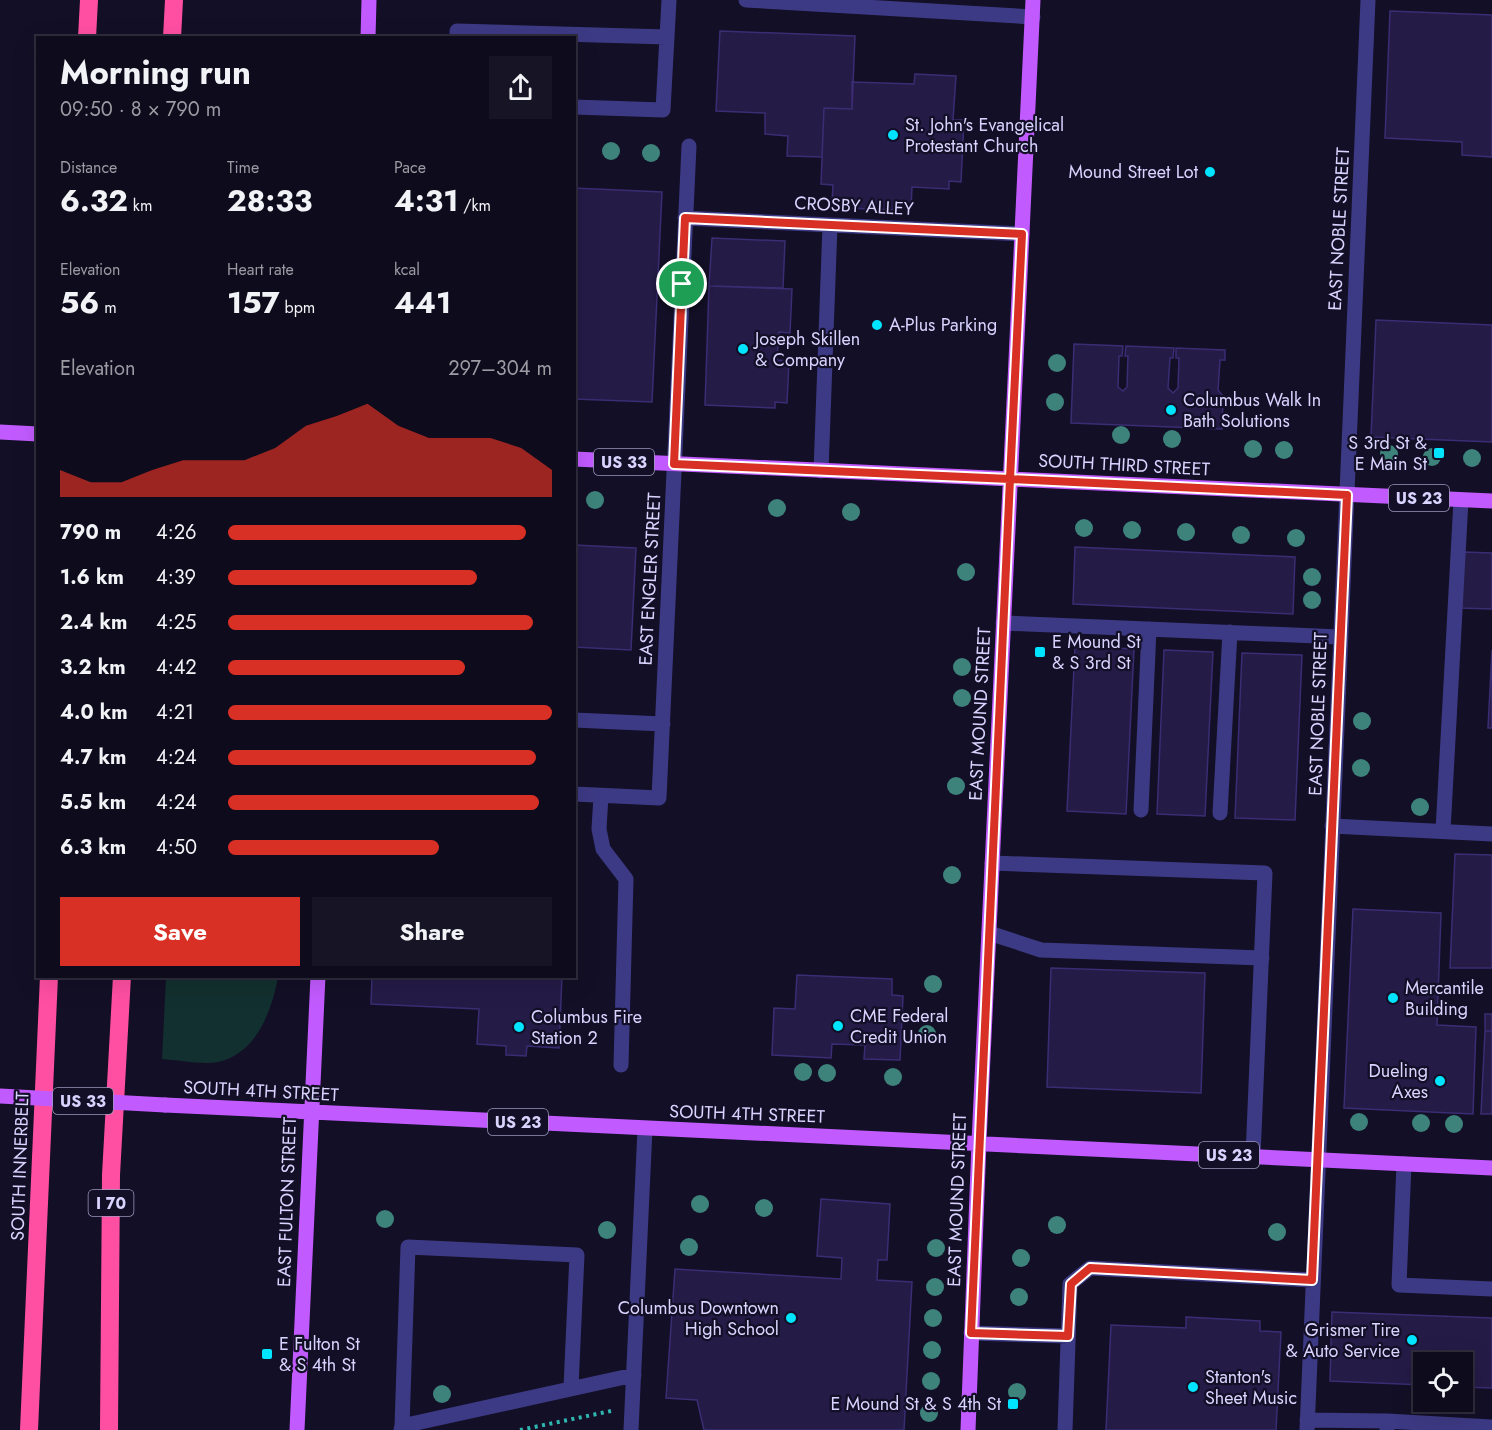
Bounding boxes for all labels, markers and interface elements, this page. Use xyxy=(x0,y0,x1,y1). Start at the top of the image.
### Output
text: Morning run xyxy=(60,49,251,96)
button: share xyxy=(489,56,552,119)
text: 09:50 · 8 × 790 m xyxy=(60,95,221,124)
place label: St. John's Evangelical Protestant Church xyxy=(905,112,1064,159)
marker: St. John's Evangelical Protestant Church xyxy=(886,128,900,142)
street label: EAST NOBLE STREET xyxy=(1322,146,1356,311)
text: Distance xyxy=(60,156,117,179)
text: Time xyxy=(227,156,259,179)
text: Pace xyxy=(394,156,426,179)
place label: Mound Street Lot xyxy=(1068,159,1199,185)
marker: Mound Street Lot xyxy=(1203,165,1217,179)
text: 6.32 xyxy=(60,179,128,222)
text: 28:33 xyxy=(227,179,312,222)
text: 4:31 xyxy=(394,179,459,222)
street label: CROSBY ALLEY xyxy=(794,190,915,222)
text: km xyxy=(128,194,152,217)
text: /km xyxy=(459,194,491,217)
text: Elevation xyxy=(60,258,120,281)
text: Heart rate xyxy=(227,258,294,281)
text: kcal xyxy=(394,258,420,281)
pin xyxy=(656,258,707,309)
icon: arrive xyxy=(665,267,698,300)
text: 56 xyxy=(60,281,99,324)
text: 157 xyxy=(227,281,280,324)
text: 441 xyxy=(394,281,451,324)
text: m xyxy=(99,296,117,319)
text: bpm xyxy=(280,296,315,319)
place label: A-Plus Parking xyxy=(889,312,997,338)
marker: A-Plus Parking xyxy=(870,318,884,332)
place label: Joseph Skillen & Company xyxy=(753,326,860,373)
marker: Joseph Skillen & Company xyxy=(736,342,750,356)
text: Elevation xyxy=(60,354,135,383)
text: 297–304 m xyxy=(448,354,552,383)
place label: Columbus Walk In Bath Solutions xyxy=(1183,387,1321,434)
marker: Columbus Walk In Bath Solutions xyxy=(1164,403,1178,417)
place label: S 3rd St & E Main St xyxy=(1348,430,1428,477)
marker: S 3rd St & E Main St xyxy=(1432,446,1446,460)
street label: SOUTH THIRD STREET xyxy=(1038,448,1211,483)
road number: US 33 xyxy=(594,449,654,475)
road number: US 23 xyxy=(1389,485,1449,511)
street label: EAST ENGLER STREET xyxy=(632,491,668,666)
text: 790 m xyxy=(60,518,121,547)
text: 4:26 xyxy=(156,518,197,547)
text: 1.6 km xyxy=(60,563,124,592)
text: 4:39 xyxy=(156,563,196,592)
text: 2.4 km xyxy=(60,608,127,637)
text: 4:25 xyxy=(156,608,196,637)
street label: EAST MOUND STREET xyxy=(962,626,998,801)
place label: E Mound St & S 3rd St xyxy=(1052,629,1141,676)
street label: EAST NOBLE STREET xyxy=(1302,631,1334,796)
marker: E Mound St & S 3rd St xyxy=(1033,645,1047,659)
text: 3.2 km xyxy=(60,653,126,682)
text: 4:42 xyxy=(156,653,197,682)
text: 4.0 km xyxy=(60,698,128,727)
text: 4:21 xyxy=(156,698,194,727)
text: 4.7 km xyxy=(60,743,126,772)
text: 4:24 xyxy=(156,743,197,772)
text: 5.5 km xyxy=(60,788,126,817)
text: 4:24 xyxy=(156,788,197,817)
text: 6.3 km xyxy=(60,833,126,862)
text: 4:50 xyxy=(156,833,197,862)
button: Save xyxy=(60,897,300,966)
button: Share xyxy=(312,897,552,966)
place label: Mercantile Building xyxy=(1405,975,1484,1022)
marker: Mercantile Building xyxy=(1386,991,1400,1005)
place label: CME Federal Credit Union xyxy=(850,1003,948,1050)
place label: Columbus Fire Station 2 xyxy=(531,1004,642,1051)
marker: CME Federal Credit Union xyxy=(831,1019,845,1033)
marker: Columbus Fire Station 2 xyxy=(512,1020,526,1034)
place label: Dueling Axes xyxy=(1369,1058,1428,1105)
street label: SOUTH 4TH STREET xyxy=(183,1074,340,1108)
marker: Dueling Axes xyxy=(1433,1074,1447,1088)
road number: US 33 xyxy=(53,1088,113,1114)
street label: SOUTH INNERBELT xyxy=(4,1090,36,1241)
street label: SOUTH 4TH STREET xyxy=(669,1098,826,1130)
road number: US 23 xyxy=(488,1109,548,1135)
street label: EAST MOUND STREET xyxy=(941,1112,973,1287)
street label: EAST FULTON STREET xyxy=(271,1116,303,1287)
road number: US 23 xyxy=(1199,1142,1259,1168)
road number: I 70 xyxy=(88,1190,134,1216)
place label: Columbus Downtown High School xyxy=(618,1295,779,1342)
marker: Columbus Downtown High School xyxy=(784,1311,798,1325)
place label: Grismer Tire & Auto Service xyxy=(1286,1317,1400,1364)
place label: E Fulton St & S 4th St xyxy=(279,1331,360,1378)
marker: Grismer Tire & Auto Service xyxy=(1405,1333,1419,1347)
marker: E Fulton St & S 4th St xyxy=(260,1347,274,1361)
map controls xyxy=(1413,1352,1473,1412)
button: locate xyxy=(1413,1352,1473,1412)
place label: Stanton's Sheet Music xyxy=(1205,1364,1297,1411)
marker: Stanton's Sheet Music xyxy=(1186,1380,1200,1394)
place label: E Mound St & S 4th St xyxy=(830,1391,1002,1417)
marker: E Mound St & S 4th St xyxy=(1006,1397,1020,1411)

